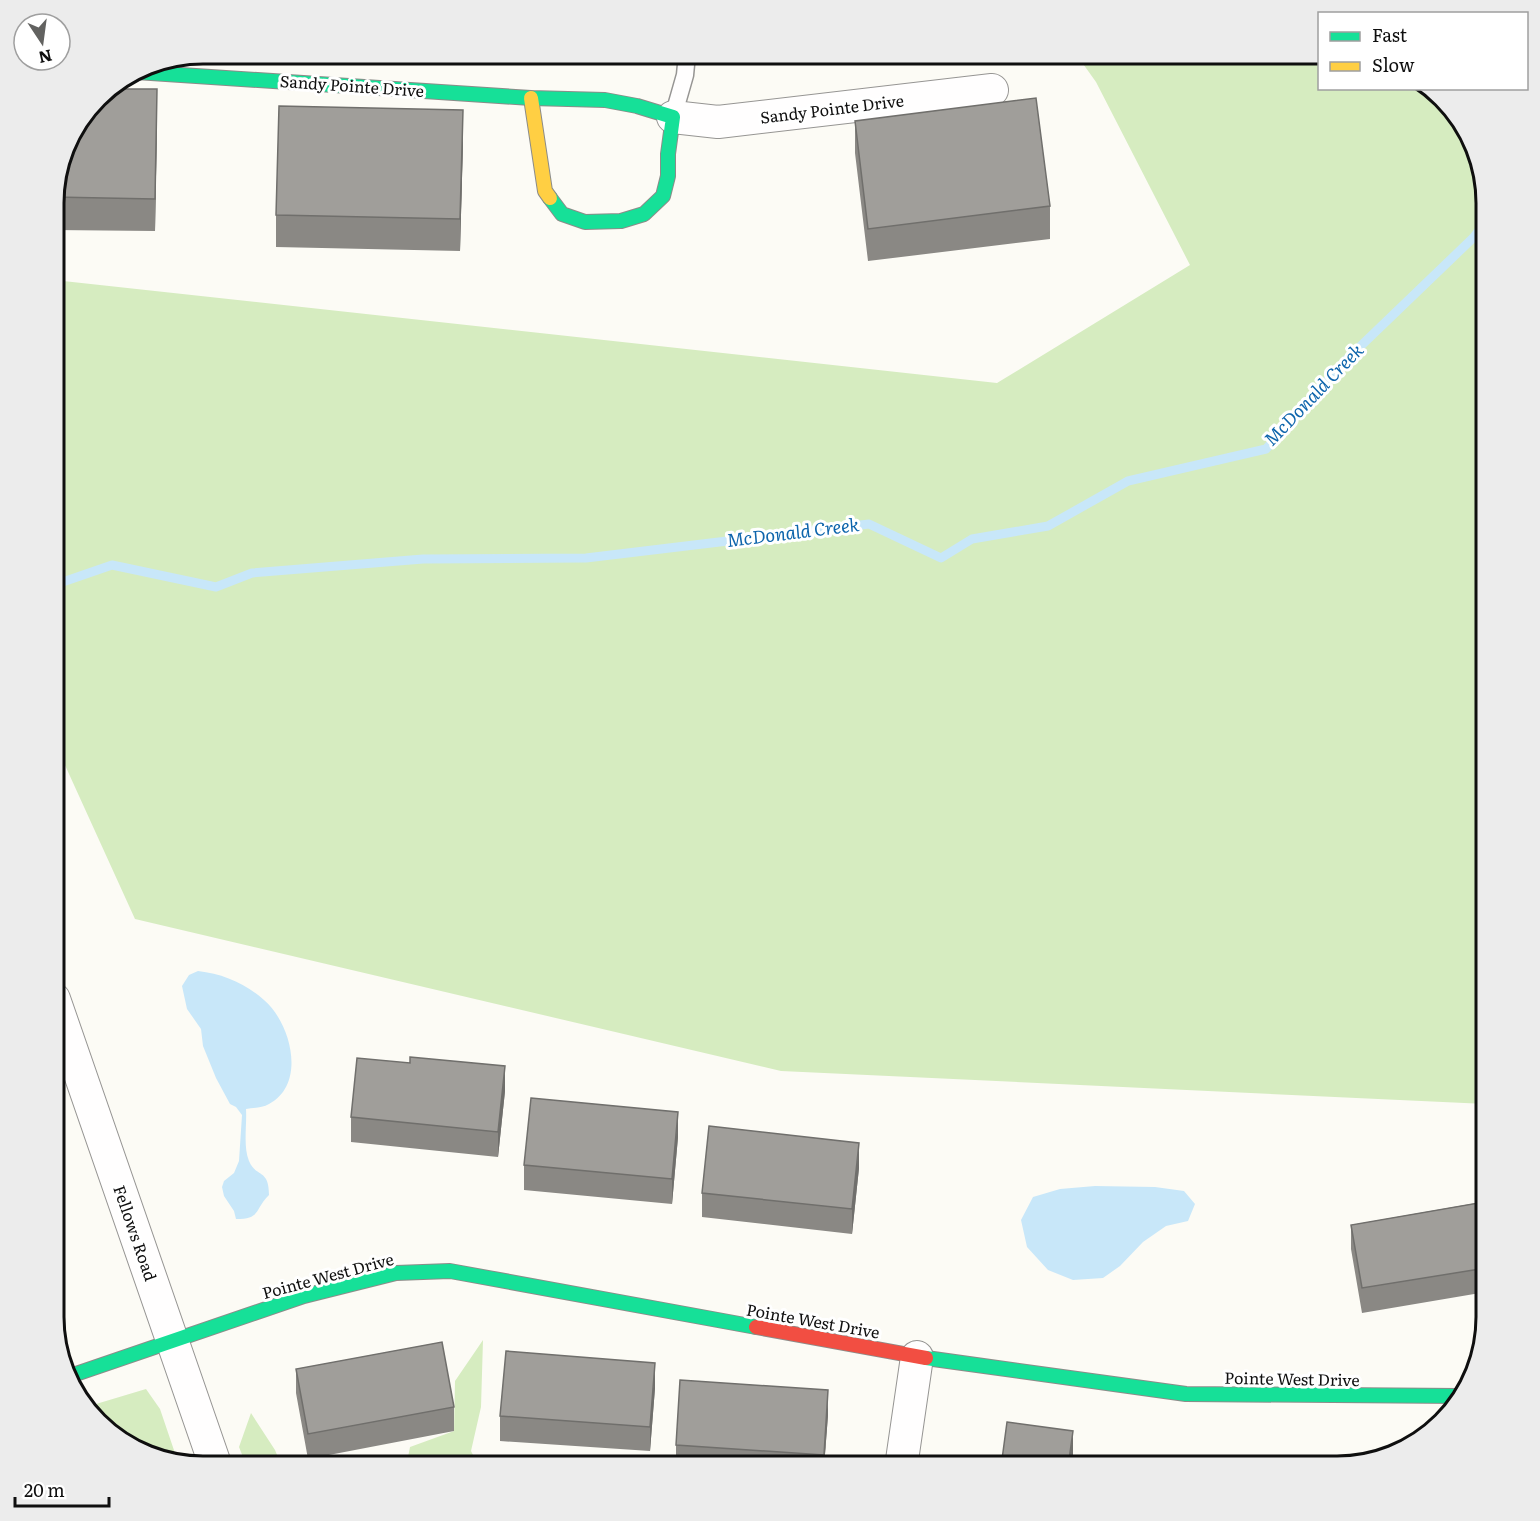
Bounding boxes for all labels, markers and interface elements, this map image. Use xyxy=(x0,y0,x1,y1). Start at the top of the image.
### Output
north arrow xyxy=(12,12,72,72)
legend xyxy=(1318,12,1528,90)
text: Fast xyxy=(1372,21,1408,48)
text: N xyxy=(36,44,55,71)
text: Slow xyxy=(1372,51,1415,78)
street label: Sandy Pointe Drive xyxy=(279,68,425,102)
street label: Sandy Pointe Drive xyxy=(759,87,905,129)
water label: McDonald Creek xyxy=(1257,337,1369,451)
water label: McDonald Creek xyxy=(725,510,861,553)
street label: Fellows Road xyxy=(108,1182,164,1284)
street label: Pointe West Drive xyxy=(259,1246,396,1304)
street label: Pointe West Drive xyxy=(745,1296,882,1344)
street label: Pointe West Drive xyxy=(1224,1365,1360,1391)
scale bar xyxy=(15,1470,110,1508)
text: 20 m xyxy=(24,1476,65,1503)

